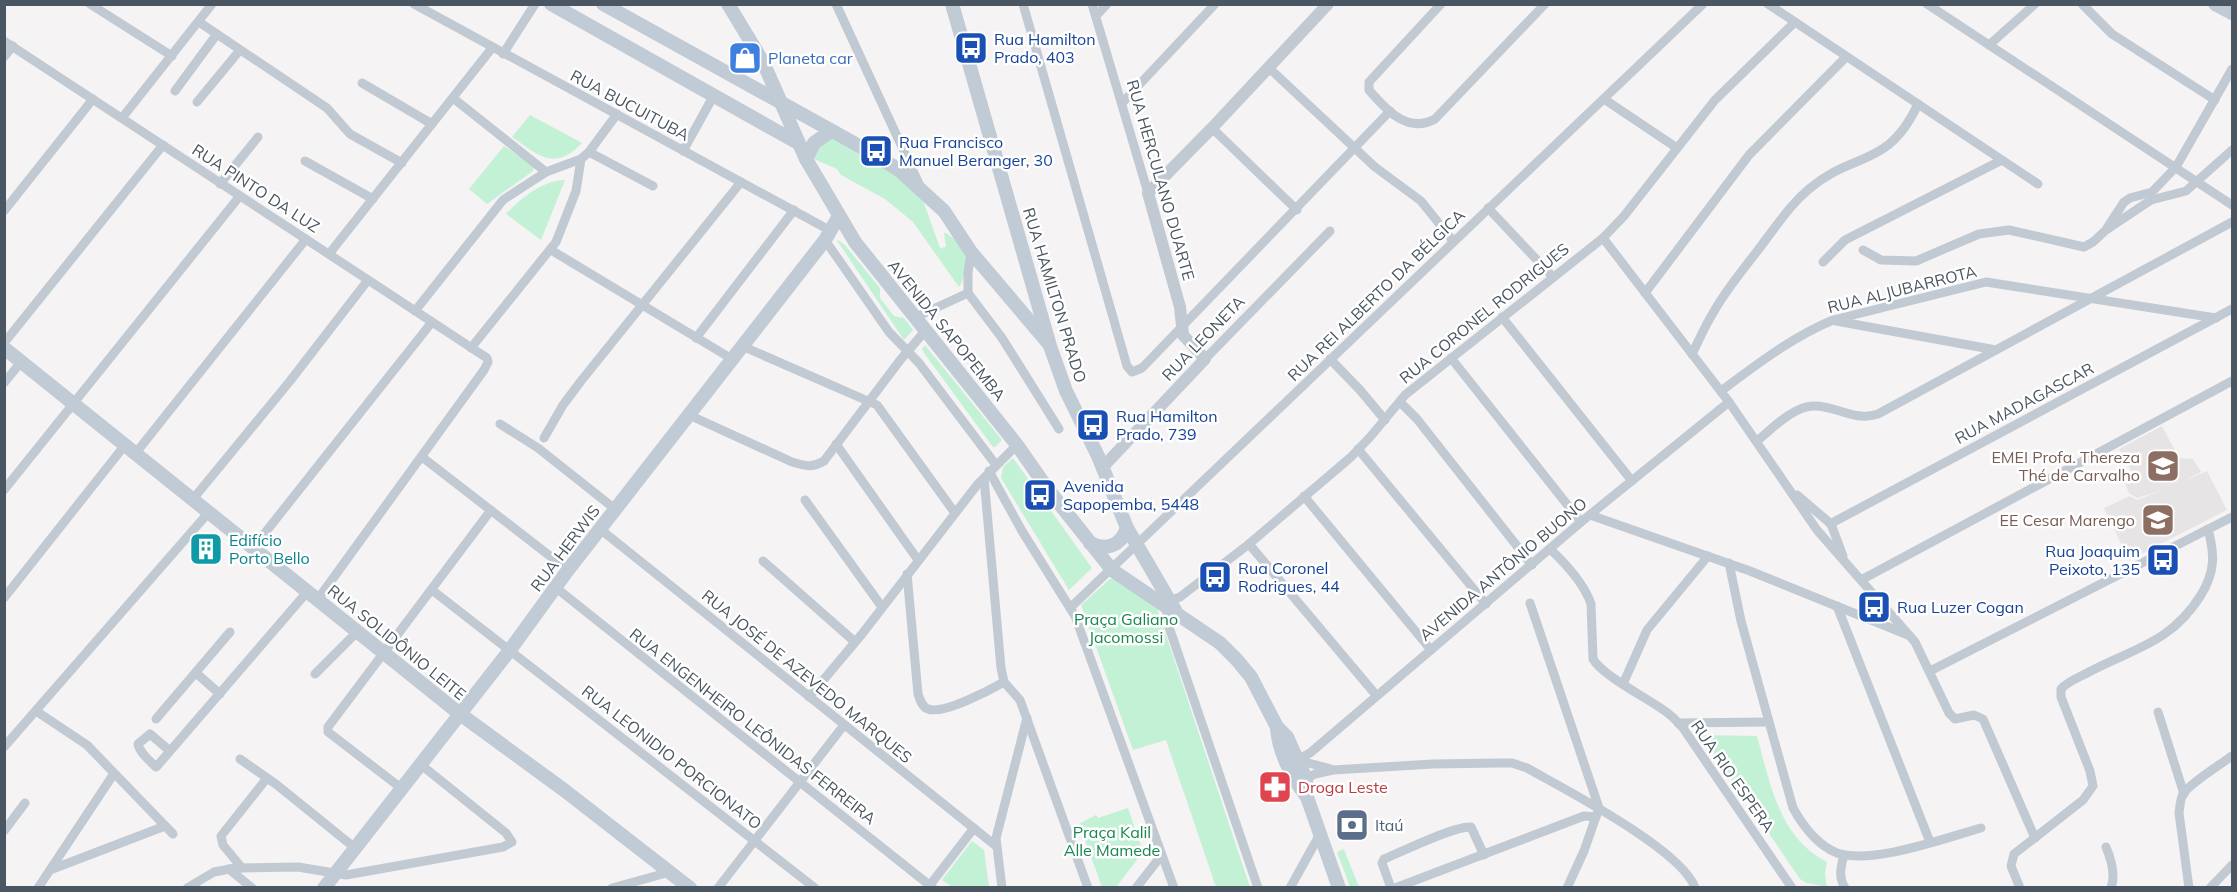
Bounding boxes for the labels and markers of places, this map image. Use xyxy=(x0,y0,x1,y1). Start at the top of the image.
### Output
place label: Rua Hamilton Prado, 403 xyxy=(994,29,1096,67)
bus stop icon: Rua Hamilton Prado, 403 xyxy=(953,30,989,66)
shop icon: Planeta car xyxy=(727,40,763,76)
place label: Planeta car xyxy=(768,48,853,68)
place label: Rua Francisco Manuel Beranger, 30 xyxy=(899,132,1053,170)
bus stop icon: Rua Francisco Manuel Beranger, 30 xyxy=(858,133,894,169)
place label: Rua Hamilton Prado, 739 xyxy=(1116,406,1218,444)
bus stop icon: Rua Hamilton Prado, 739 xyxy=(1075,407,1111,443)
place label: EMEI Profa. Thereza Thé de Carvalho xyxy=(1991,447,2140,485)
school or university icon: EMEI Profa. Thereza Thé de Carvalho xyxy=(2145,448,2181,484)
place label: Avenida Sapopemba, 5448 xyxy=(1063,476,1199,514)
bus stop icon: Avenida Sapopemba, 5448 xyxy=(1022,477,1058,513)
school or university icon: EE Cesar Marengo xyxy=(2140,502,2176,538)
place label: EE Cesar Marengo xyxy=(2000,510,2135,530)
place label: Edifício Porto Bello xyxy=(229,530,310,568)
building icon: Edifício Porto Bello xyxy=(188,531,224,567)
place label: Rua Joaquim Peixoto, 135 xyxy=(2045,541,2140,579)
bus stop icon: Rua Joaquim Peixoto, 135 xyxy=(2145,542,2181,578)
place label: Rua Coronel Rodrigues, 44 xyxy=(1238,558,1340,596)
bus stop icon: Rua Coronel Rodrigues, 44 xyxy=(1197,559,1233,595)
bus stop icon: Rua Luzer Cogan xyxy=(1856,589,1892,625)
place label: Rua Luzer Cogan xyxy=(1897,597,2024,617)
pharmacy icon: Droga Leste xyxy=(1257,769,1293,805)
place label: Droga Leste xyxy=(1298,777,1388,797)
bank icon: Itaú xyxy=(1334,807,1370,843)
place label: Itaú xyxy=(1375,815,1404,835)

